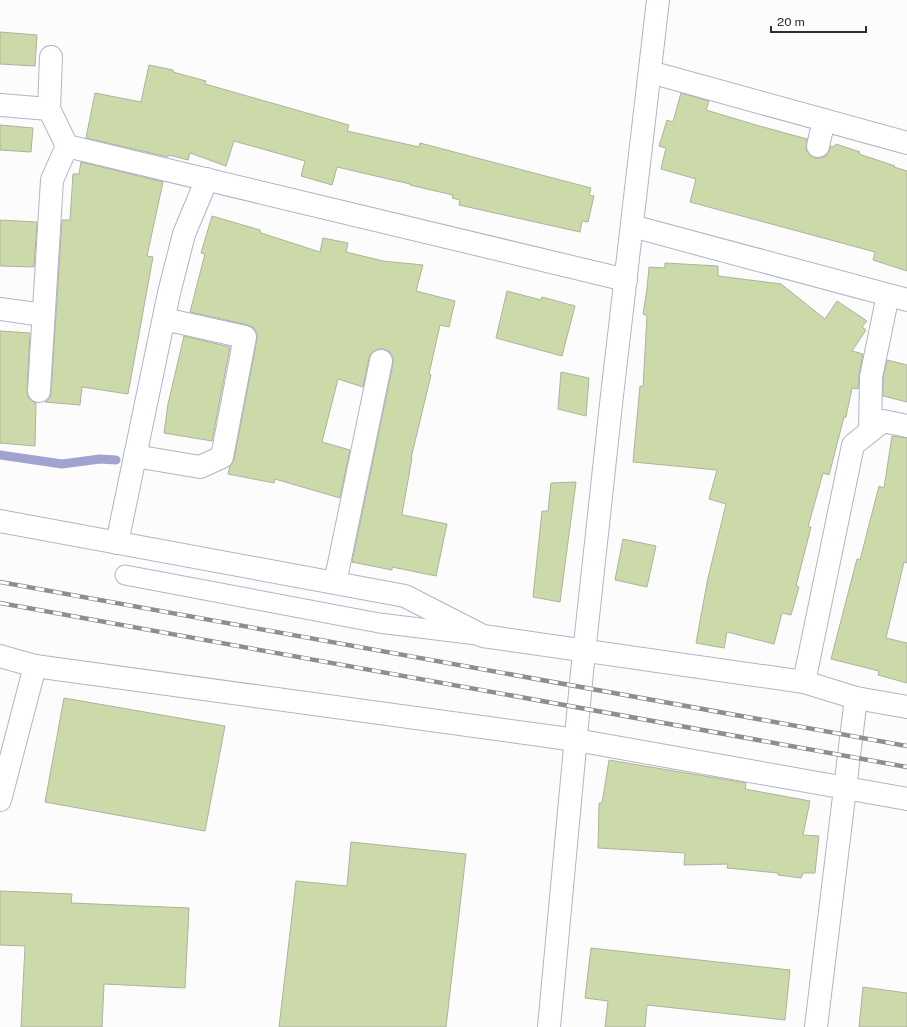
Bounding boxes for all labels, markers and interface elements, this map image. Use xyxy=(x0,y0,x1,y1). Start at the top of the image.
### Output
scale bar xyxy=(771,8,866,34)
text: 20 m xyxy=(777,15,805,29)

